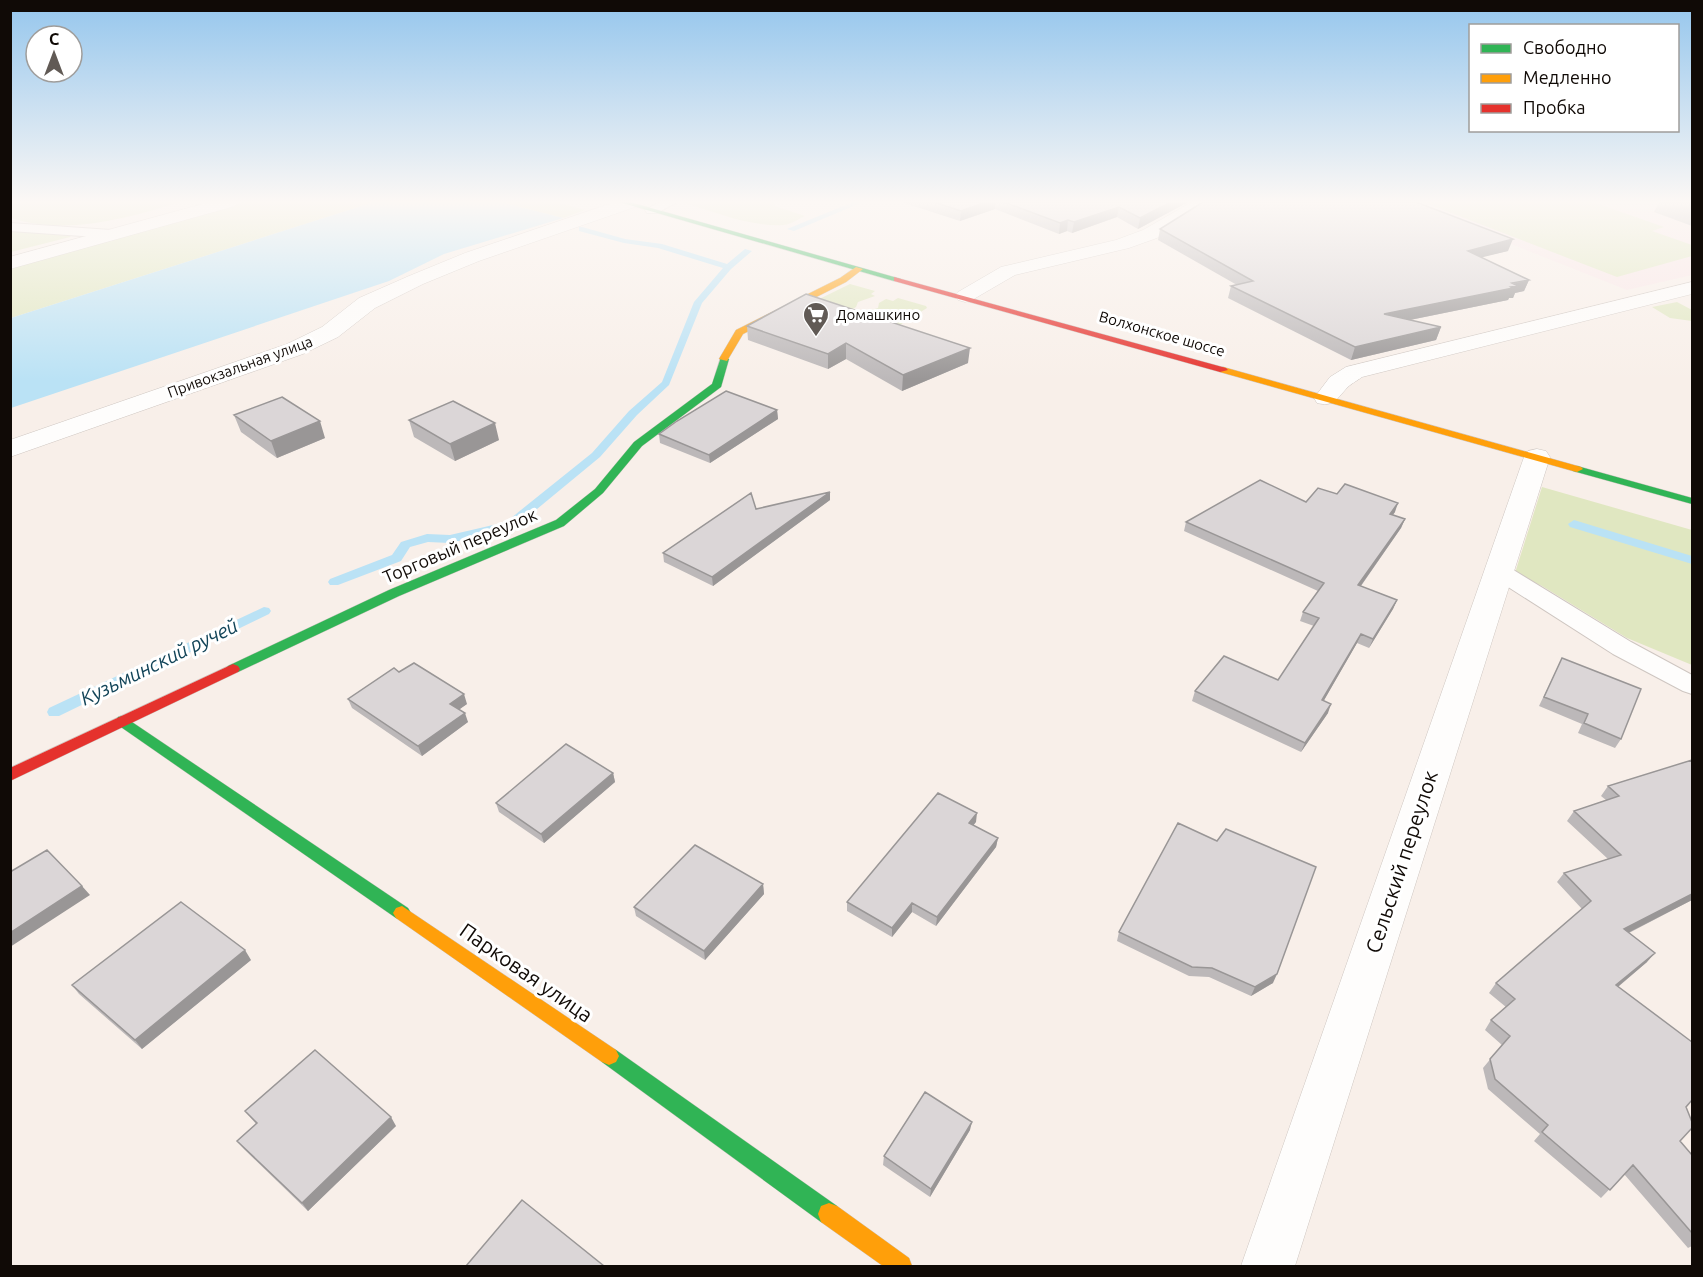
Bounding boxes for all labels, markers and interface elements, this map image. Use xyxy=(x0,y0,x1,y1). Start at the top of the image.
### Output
north arrow xyxy=(24,24,84,84)
legend xyxy=(1469,24,1679,132)
text: С xyxy=(49,30,59,48)
text: Свободно xyxy=(1523,37,1607,57)
text: Медленно xyxy=(1523,67,1612,87)
text: Пробка xyxy=(1523,97,1586,117)
supermarket icon: Домашкино xyxy=(801,300,831,338)
place label: Домашкино xyxy=(836,306,920,323)
street label: Волхонское шоссе xyxy=(1097,307,1227,360)
street label: Привокзальная улица xyxy=(165,332,315,401)
street label: Торговый переулок xyxy=(380,504,540,587)
water label: Кузьминский ручей xyxy=(76,613,241,710)
street label: Сельский переулок xyxy=(1360,767,1442,956)
street label: Парковая улица xyxy=(456,918,597,1027)

